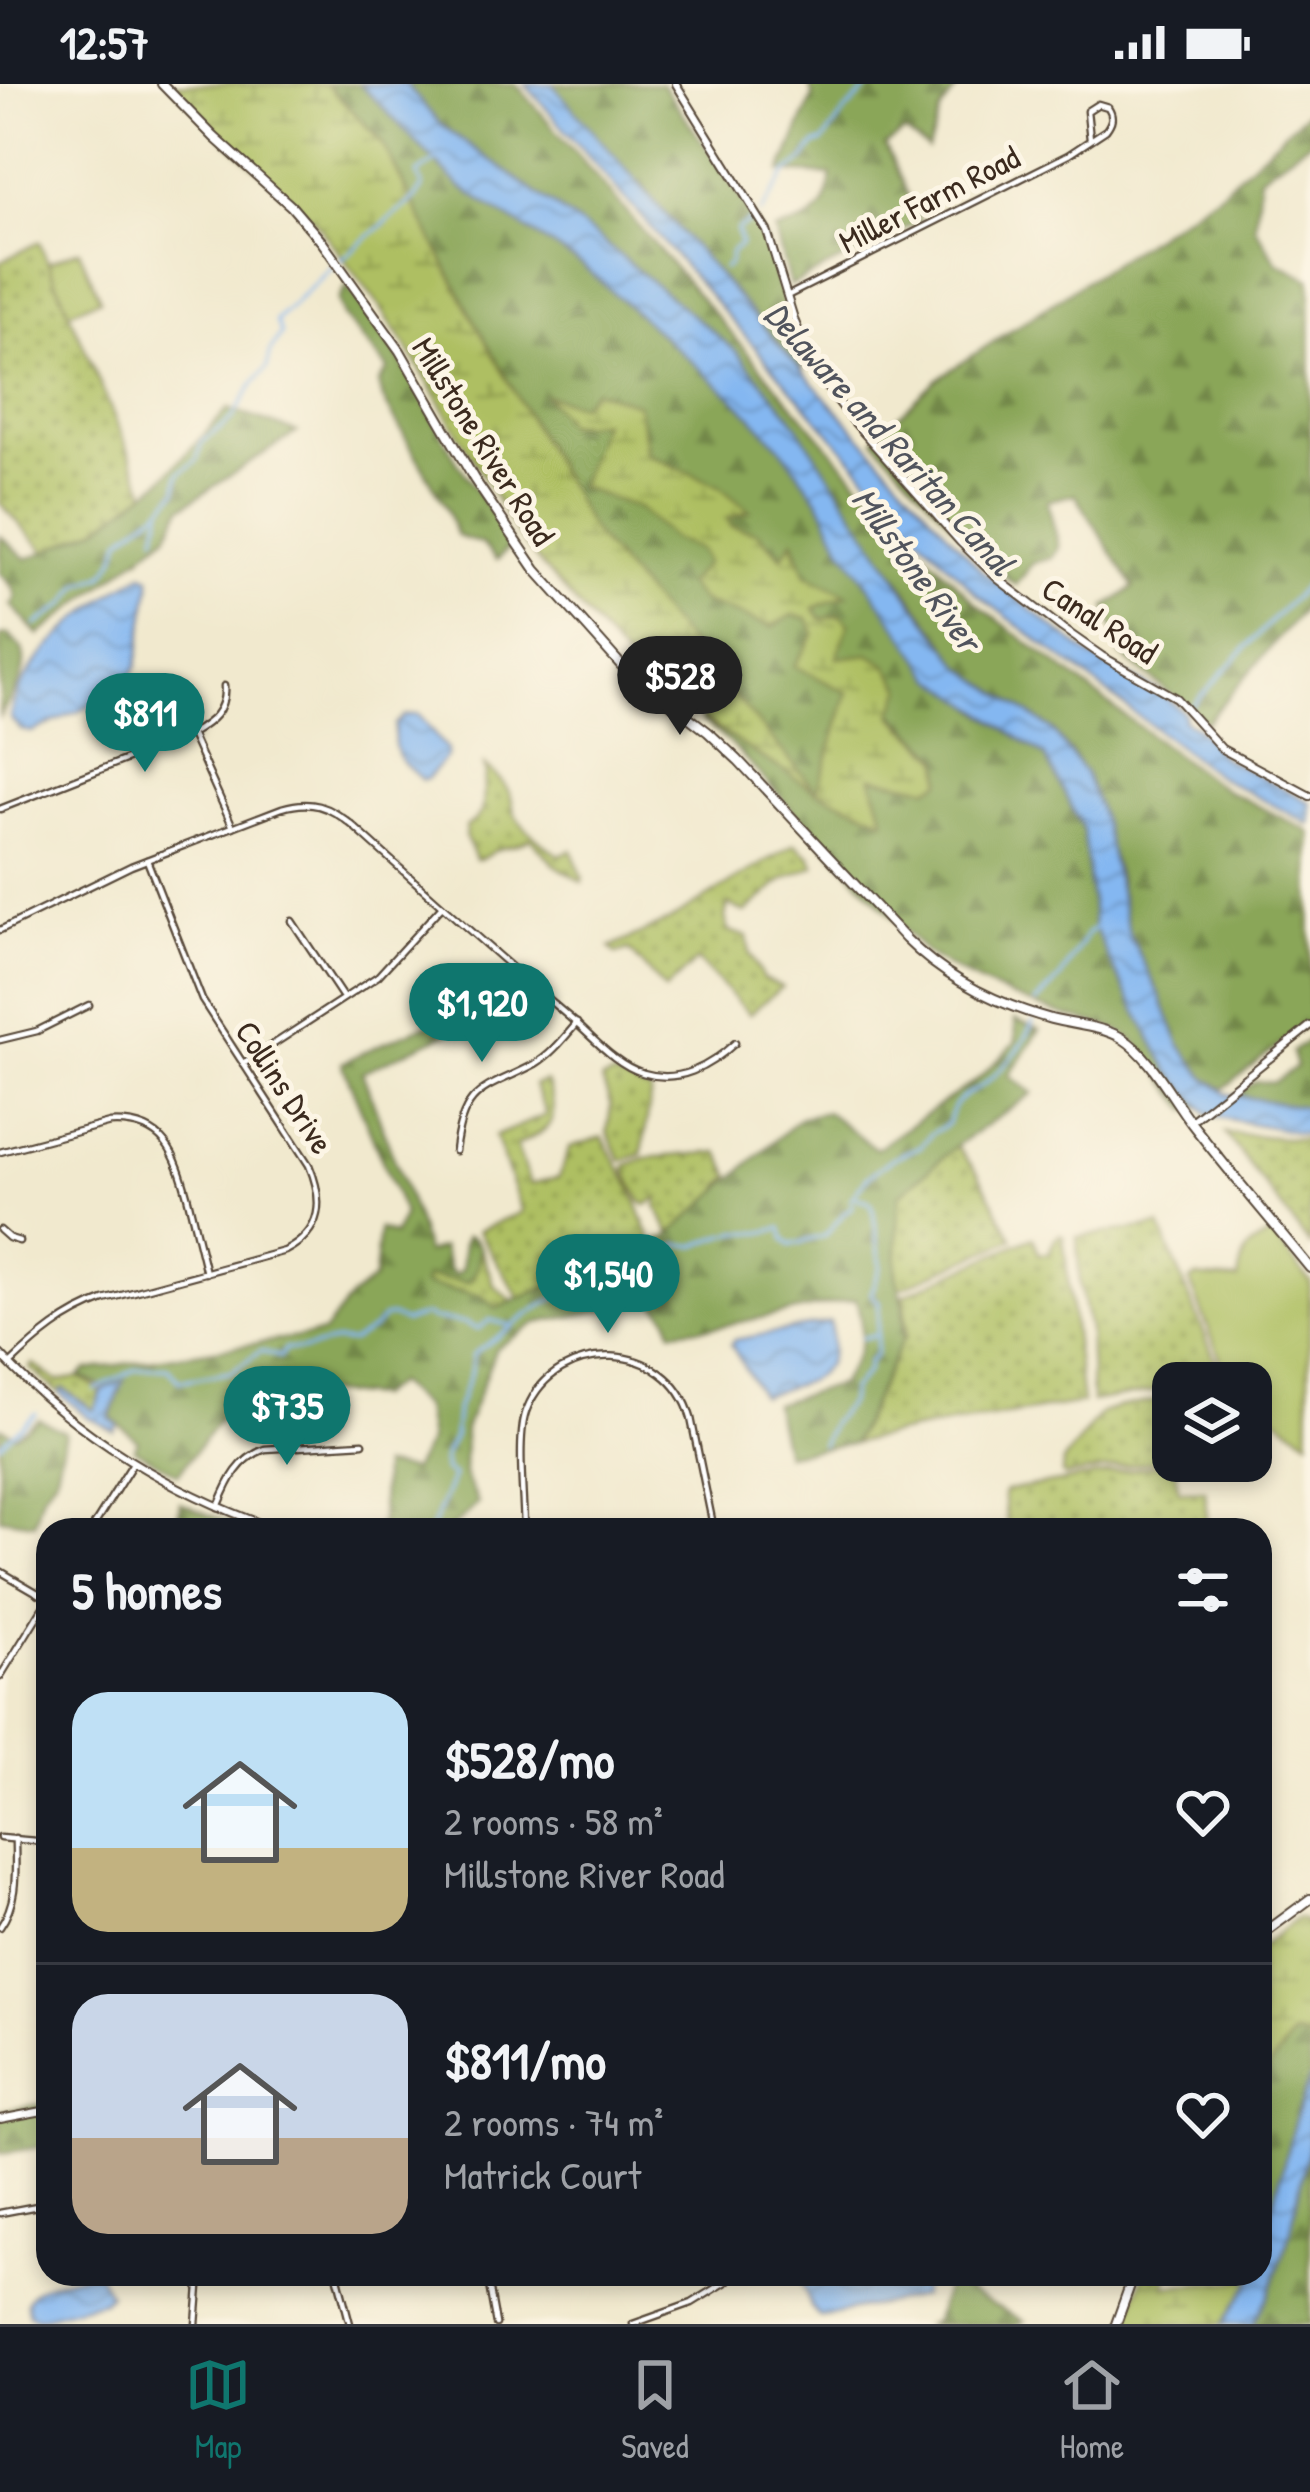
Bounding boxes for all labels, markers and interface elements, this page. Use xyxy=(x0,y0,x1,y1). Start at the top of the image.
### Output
text: 12:57 xyxy=(60,12,149,73)
street label: Miller Farm Road xyxy=(831,135,1027,263)
water label: Delaware and Raritan Canal xyxy=(754,290,1027,586)
street label: Millstone River Road xyxy=(402,329,566,553)
water label: Millstone River xyxy=(841,477,996,664)
street label: Canal Road xyxy=(1034,566,1166,674)
pin: $528 xyxy=(609,636,751,738)
text: $528 xyxy=(644,648,716,701)
pin: $811 xyxy=(74,673,216,775)
text: $811 xyxy=(113,685,177,738)
pin: $1,920 xyxy=(384,963,580,1065)
text: $1,920 xyxy=(436,975,528,1028)
street label: Collins Drive xyxy=(226,1012,344,1162)
pin: $1,540 xyxy=(510,1234,706,1336)
text: $1,540 xyxy=(563,1246,653,1299)
map controls xyxy=(1152,1362,1272,1482)
button: layers xyxy=(1152,1362,1272,1482)
pin: $735 xyxy=(216,1366,358,1468)
text: $735 xyxy=(250,1378,324,1431)
text: 5 homes xyxy=(72,1556,222,1625)
icon: filters xyxy=(1170,1557,1236,1623)
text: $528/mo xyxy=(444,1725,614,1794)
icon: home xyxy=(168,1740,312,1884)
icon: heart xyxy=(1170,1779,1236,1845)
text: 2 rooms · 58 m² xyxy=(444,1794,663,1847)
text: Millstone River Road xyxy=(444,1847,725,1900)
text: $811/mo xyxy=(444,2026,606,2095)
icon: home xyxy=(168,2042,312,2186)
icon: heart xyxy=(1170,2081,1236,2147)
text: 2 rooms · 74 m² xyxy=(444,2095,663,2148)
text: Matrick Court xyxy=(444,2148,641,2201)
tab: Map xyxy=(185,2352,251,2468)
tab: Saved xyxy=(621,2352,689,2468)
tab: Home xyxy=(1059,2352,1125,2468)

